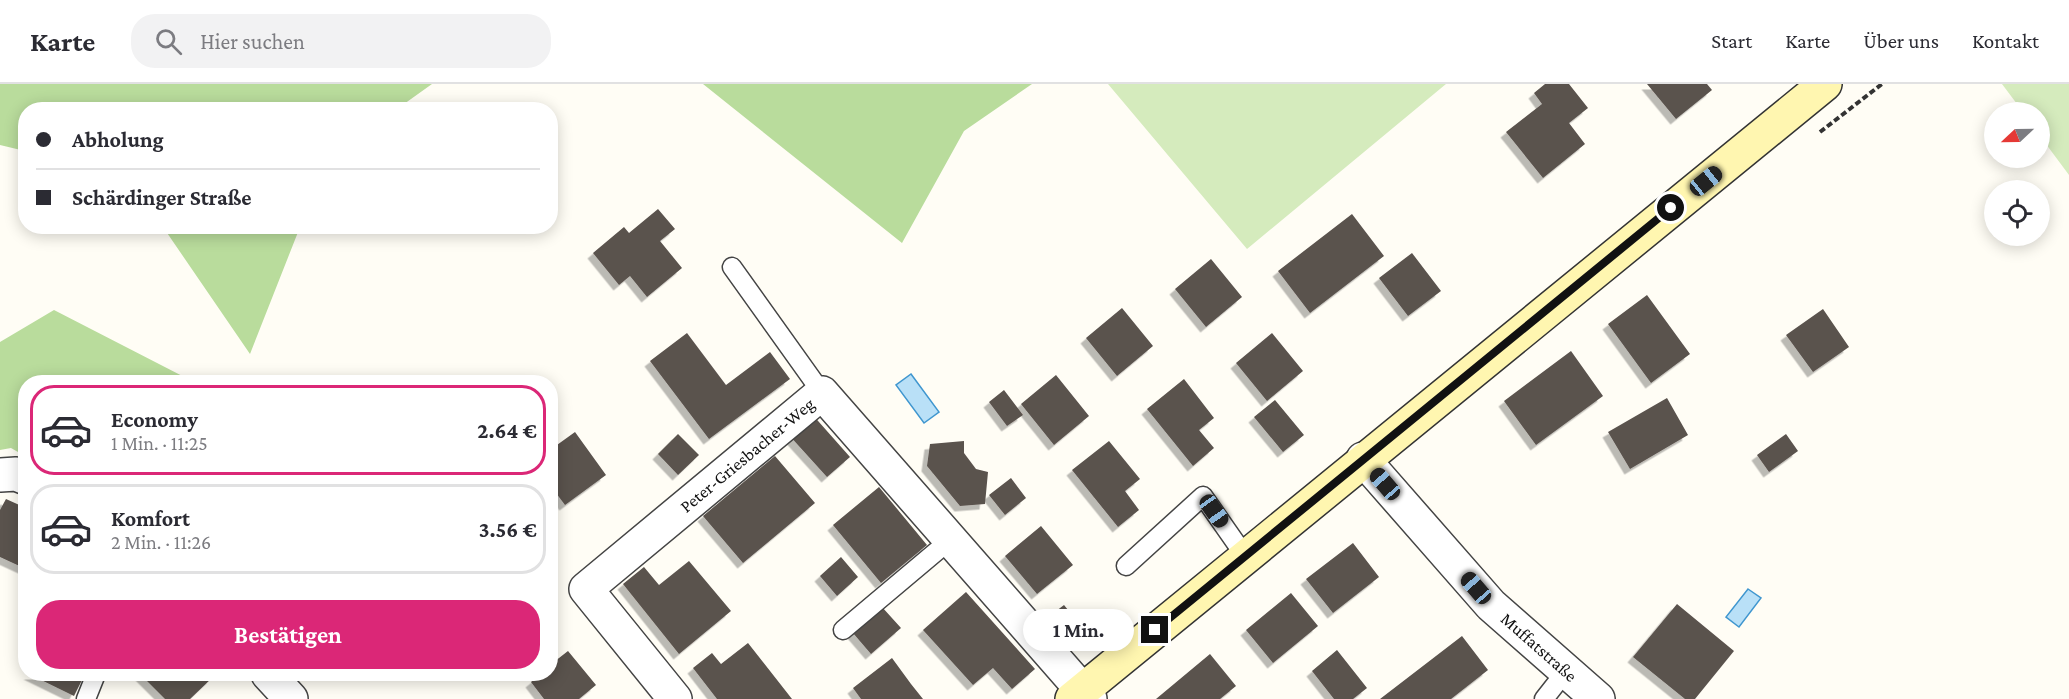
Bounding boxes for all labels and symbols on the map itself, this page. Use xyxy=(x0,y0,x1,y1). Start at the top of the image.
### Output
north arrow xyxy=(1984,102,2050,168)
car xyxy=(1686,163,1726,199)
route start xyxy=(1657,194,1684,221)
street label: Peter-Griesbacher-Weg xyxy=(676,393,819,517)
car xyxy=(1366,465,1404,503)
car xyxy=(1196,491,1232,531)
car xyxy=(1457,569,1495,607)
street label: Muffatstraße xyxy=(1497,608,1581,686)
callout: 1 Min. xyxy=(1023,609,1134,651)
route end xyxy=(1141,616,1168,643)

